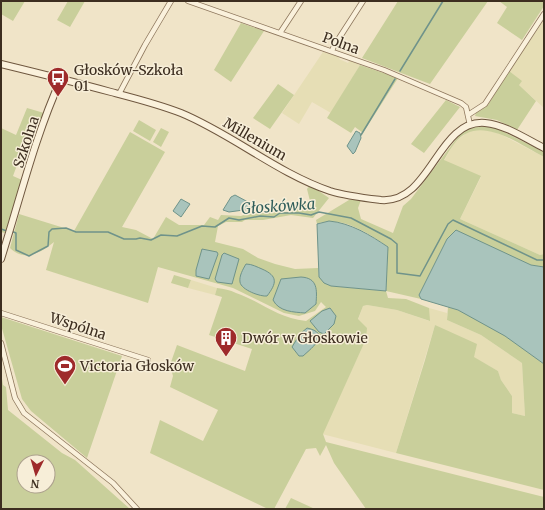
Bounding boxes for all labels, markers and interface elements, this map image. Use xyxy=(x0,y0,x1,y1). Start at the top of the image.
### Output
street label: Polna xyxy=(320,28,362,58)
place label: Głosków-Szkoła 01 xyxy=(74,61,184,95)
bus stop icon: Głosków-Szkoła 01 xyxy=(45,65,71,98)
street label: Szkolna xyxy=(9,113,43,170)
street label: Millenium xyxy=(220,114,290,164)
water label: Głoskówka xyxy=(240,194,316,218)
street label: Wspólna xyxy=(47,308,109,344)
building icon: Dwór w Głoskowie xyxy=(213,325,239,358)
place label: Dwór w Głoskowie xyxy=(242,329,368,347)
sports icon: Victoria Głosków xyxy=(52,353,78,386)
place label: Victoria Głosków xyxy=(79,357,194,375)
north arrow xyxy=(16,454,56,494)
text: N xyxy=(30,477,40,491)

